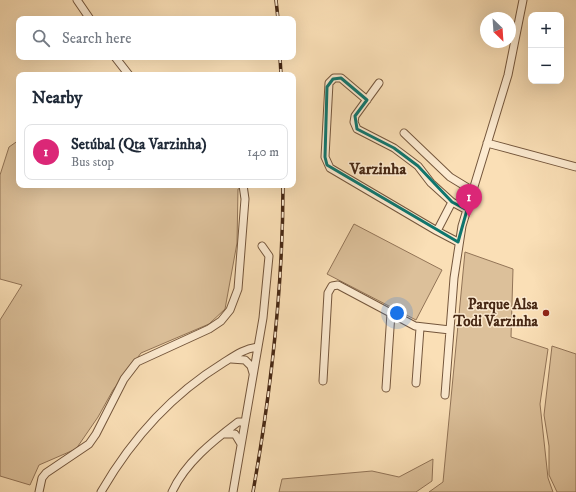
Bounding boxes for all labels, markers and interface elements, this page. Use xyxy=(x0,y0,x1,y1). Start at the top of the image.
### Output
north arrow xyxy=(480,12,516,48)
map controls xyxy=(528,12,564,84)
button: + xyxy=(528,12,564,48)
search box xyxy=(16,16,296,60)
icon: search xyxy=(30,27,52,49)
text: Search here xyxy=(62,29,131,48)
button: − xyxy=(528,48,564,84)
text: Nearby xyxy=(32,87,82,109)
text: Setúbal (Qta Varzinha) xyxy=(71,135,207,154)
text: 1 xyxy=(44,144,48,160)
text: 140 m xyxy=(247,144,279,160)
text: Bus stop xyxy=(71,154,114,170)
district label: Varzinha xyxy=(349,159,407,179)
pin: 1 xyxy=(456,184,482,217)
place label: Parque Alsa Todi Varzinha xyxy=(452,295,539,331)
your location xyxy=(387,303,407,323)
marker: Parque Alsa Todi Varzinha xyxy=(541,308,551,318)

